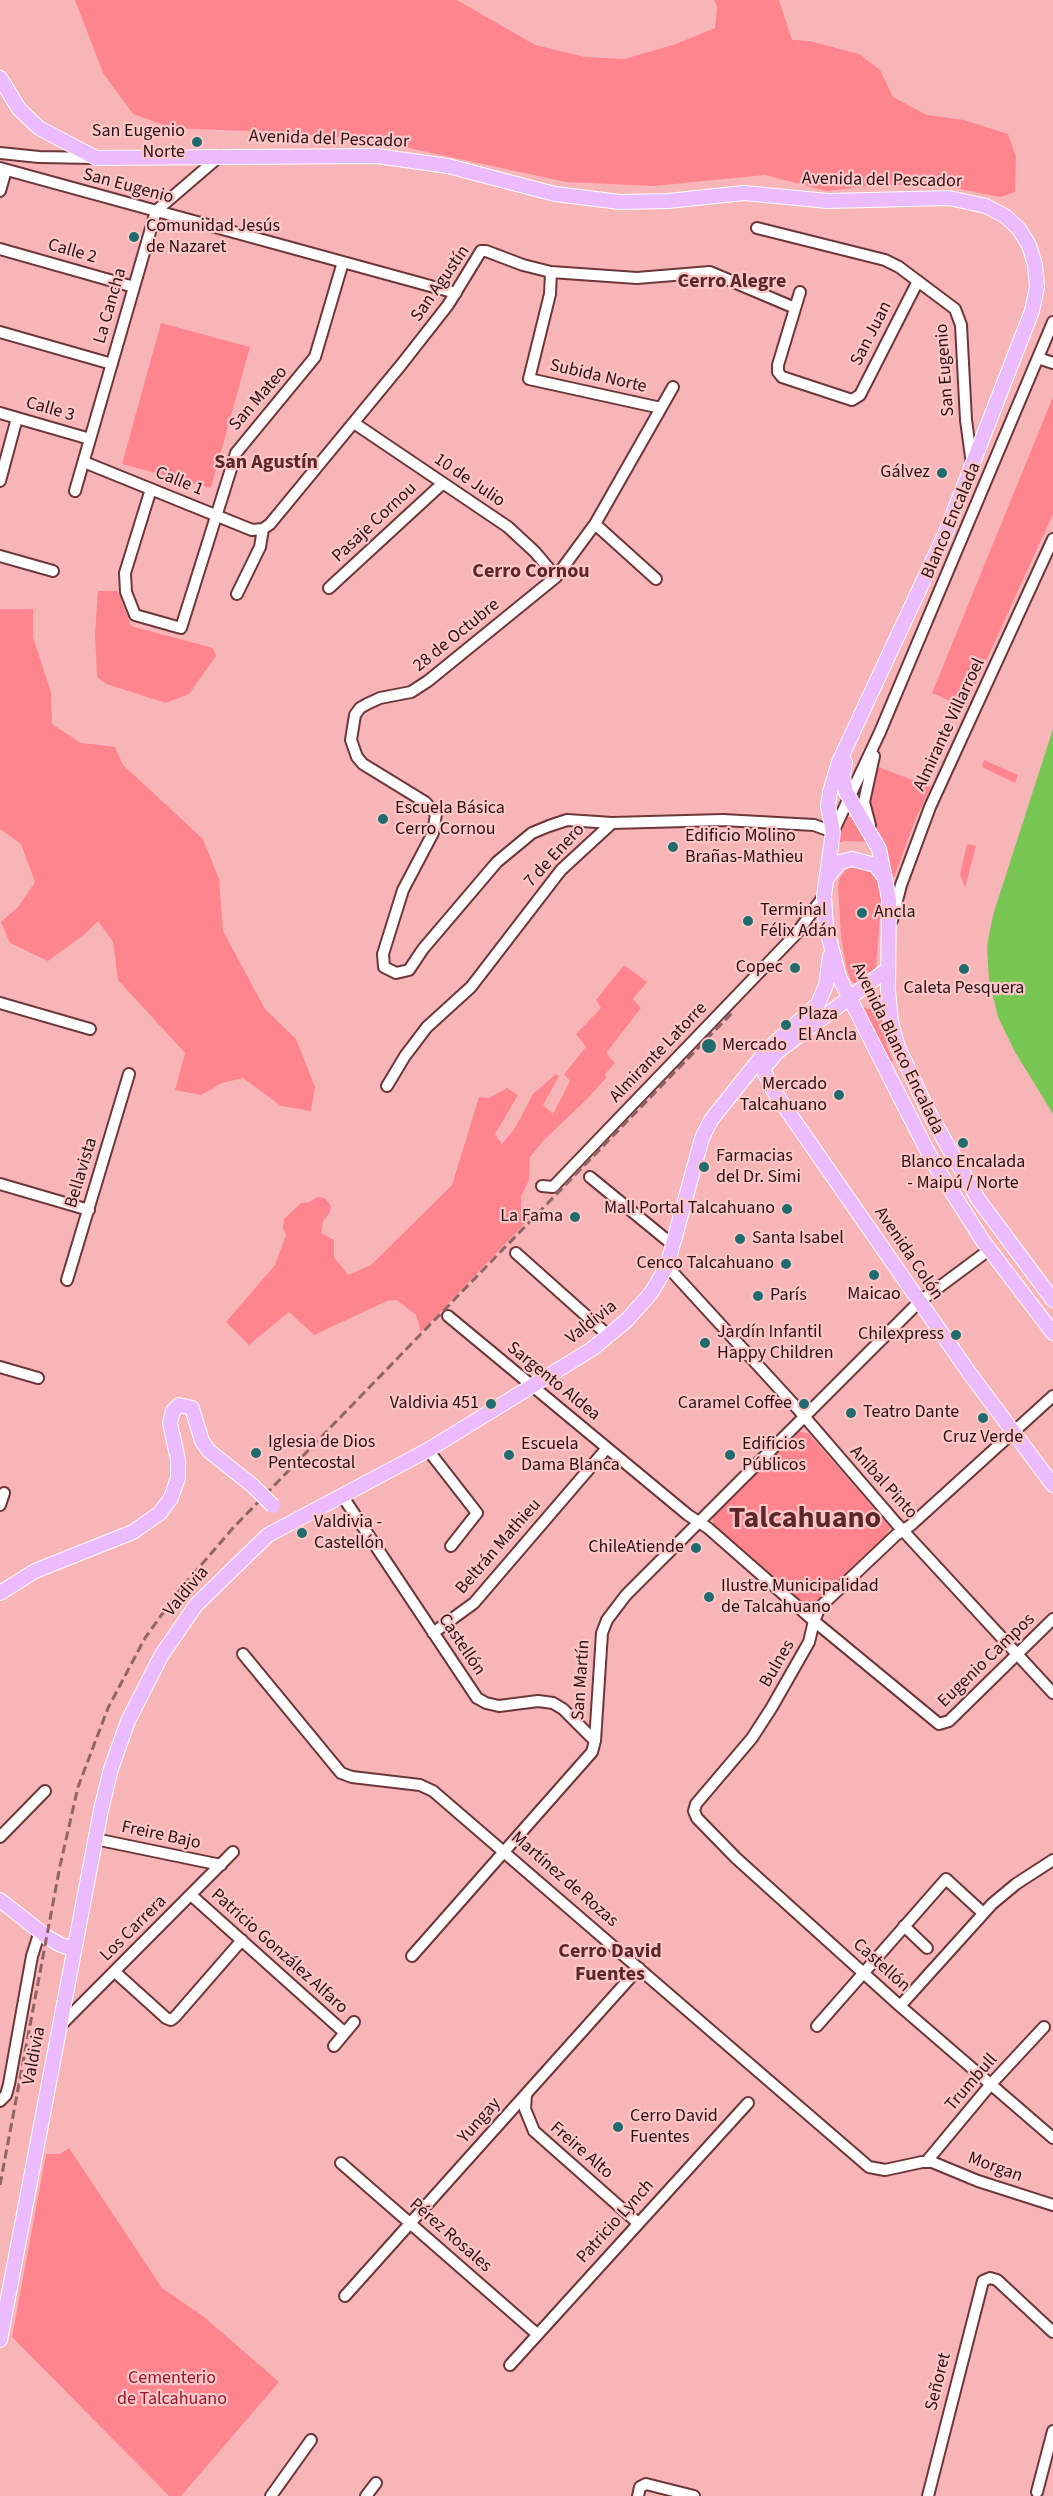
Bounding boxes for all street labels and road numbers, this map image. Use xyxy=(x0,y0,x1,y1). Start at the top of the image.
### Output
street label: Avenida del Pescador xyxy=(249,126,409,154)
street label: San Eugenio xyxy=(80,165,176,209)
street label: Avenida del Pescador xyxy=(802,169,962,193)
street label: Calle 2 xyxy=(45,235,99,269)
street label: San Agustín xyxy=(407,242,475,326)
street label: La Cancha xyxy=(90,266,132,346)
street label: San Juan xyxy=(847,298,897,370)
street label: San Eugenio xyxy=(932,323,960,417)
street label: Subida Norte xyxy=(547,355,649,399)
street label: San Mateo xyxy=(225,362,293,436)
street label: Calle 3 xyxy=(23,393,77,427)
street label: 10 de Julio xyxy=(429,449,509,513)
street label: Blanco Encalada xyxy=(918,460,986,582)
street label: Calle 1 xyxy=(152,463,206,501)
street label: Pasaje Cornou xyxy=(328,478,422,568)
street label: 28 de Octubre xyxy=(409,595,505,677)
street label: Almirante Villarroel xyxy=(910,655,990,795)
street label: 7 de Enero xyxy=(520,820,590,892)
street label: Avenida Blanco Encalada xyxy=(846,960,948,1138)
street label: Almirante Latorre xyxy=(606,998,712,1108)
street label: Bellavista xyxy=(61,1135,103,1211)
street label: Avenida Colón xyxy=(869,1203,947,1305)
street label: Valdivia xyxy=(562,1296,622,1350)
street label: Sargento Aldea xyxy=(502,1338,604,1426)
street label: Aníbal Pinto xyxy=(845,1442,921,1524)
street label: Beltrán Mathieu xyxy=(452,1495,546,1599)
street label: Valdivia xyxy=(160,1563,214,1621)
street label: Eugenio Campos xyxy=(934,1609,1040,1713)
street label: Castellón xyxy=(432,1610,490,1680)
street label: Bulnes xyxy=(756,1636,800,1692)
street label: San Martín xyxy=(568,1639,596,1721)
street label: Freire Bajo xyxy=(119,1817,203,1855)
street label: Martínez de Rozas xyxy=(506,1828,622,1932)
street label: Patricio González Alfaro xyxy=(206,1885,352,2019)
street label: Los Carrera xyxy=(96,1891,172,1967)
street label: Castellón xyxy=(848,1935,914,1997)
street label: Valdivia xyxy=(19,2025,51,2087)
street label: Trumbull xyxy=(941,2050,1003,2116)
street label: Yungay xyxy=(454,2094,506,2148)
street label: Freire Alto xyxy=(545,2118,617,2184)
street label: Morgan xyxy=(965,2148,1025,2188)
street label: Patricio Lynch xyxy=(573,2176,659,2268)
street label: Pérez Rosales xyxy=(404,2194,496,2278)
street label: Señoret xyxy=(921,2351,957,2413)

